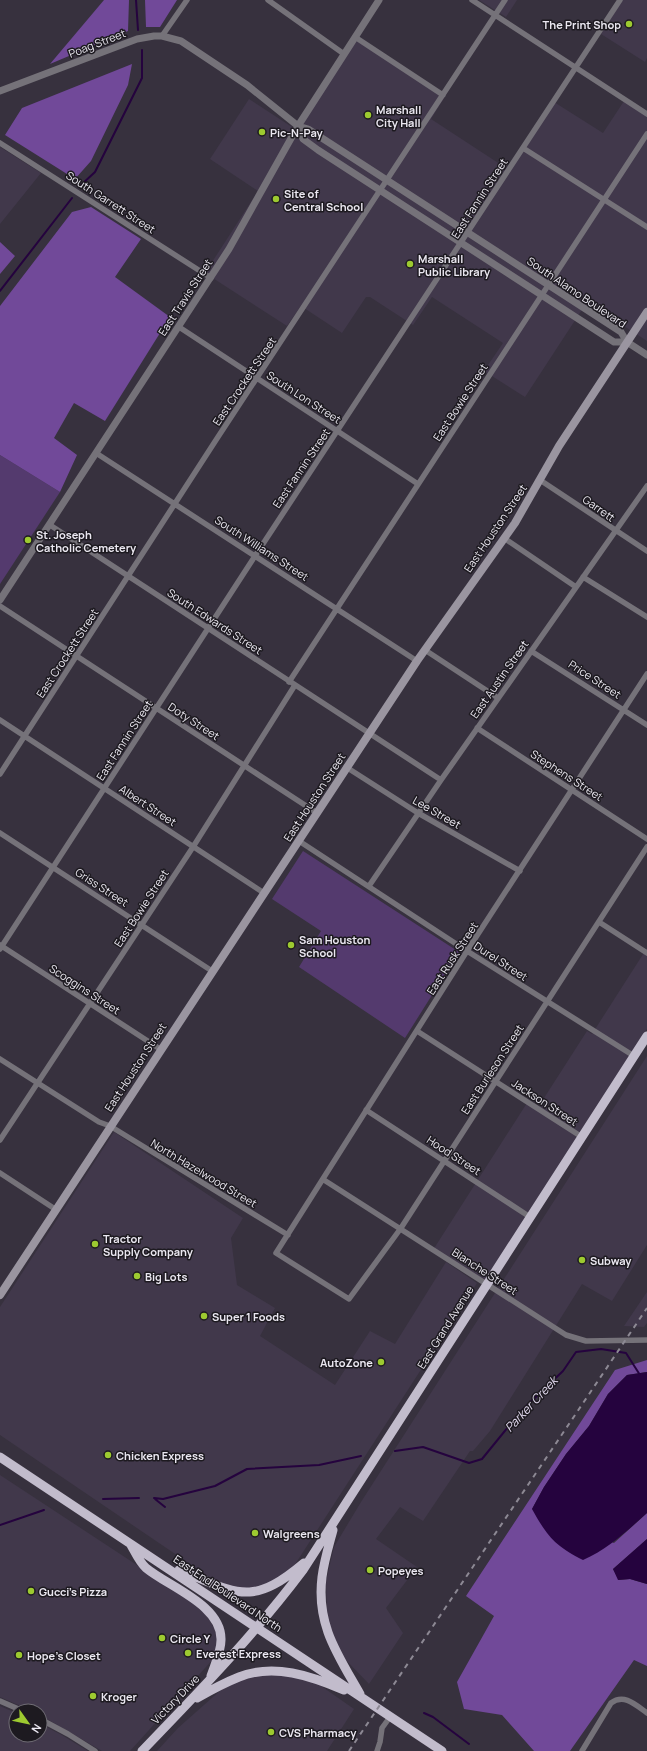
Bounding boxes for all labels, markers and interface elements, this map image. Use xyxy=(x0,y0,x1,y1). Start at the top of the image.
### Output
place label: The Print Shop xyxy=(543,17,621,32)
marker: The Print Shop xyxy=(624,19,634,29)
street label: Poag Street xyxy=(66,25,128,61)
place label: Marshall City Hall xyxy=(376,102,421,130)
marker: Marshall City Hall xyxy=(363,110,373,120)
place label: Pic-N-Pay xyxy=(270,125,323,140)
marker: Pic-N-Pay xyxy=(257,127,267,137)
street label: East Fannin Street xyxy=(447,155,511,241)
street label: South Garrett Street xyxy=(63,167,159,237)
place label: Site of Central School xyxy=(284,186,363,214)
marker: Site of Central School xyxy=(271,194,281,204)
place label: Marshall Public Library xyxy=(418,251,491,279)
street label: South Alamo Boulevard xyxy=(524,253,630,331)
street label: East Travis Street xyxy=(155,256,215,338)
marker: Marshall Public Library xyxy=(405,259,415,269)
street label: East Crockett Street xyxy=(209,334,279,428)
street label: East Bowie Street xyxy=(429,360,491,444)
street label: South Lon Street xyxy=(264,367,344,427)
street label: East Fannin Street xyxy=(269,425,333,511)
street label: East Houston Street xyxy=(460,481,530,575)
street label: Garrett xyxy=(580,491,618,525)
street label: South Williams Street xyxy=(212,512,312,584)
place label: St. Joseph Catholic Cemetery xyxy=(36,527,137,555)
marker: St. Joseph Catholic Cemetery xyxy=(23,535,33,545)
street label: South Edwards Street xyxy=(165,585,265,657)
street label: East Crockett Street xyxy=(33,606,101,700)
street label: East Austin Street xyxy=(466,637,532,721)
street label: Price Street xyxy=(566,656,624,702)
street label: East Fannin Street xyxy=(92,697,156,783)
street label: Doty Street xyxy=(165,699,223,743)
street label: Stephens Street xyxy=(528,746,606,804)
street label: East Houston Street xyxy=(280,750,348,844)
street label: Albert Street xyxy=(117,781,179,829)
street label: Lee Street xyxy=(410,792,464,832)
street label: Griss Street xyxy=(73,864,131,910)
street label: East Bowie Street xyxy=(110,866,172,950)
street label: East Rusk Street xyxy=(423,919,481,997)
place label: Sam Houston School xyxy=(299,932,370,960)
street label: Durel Street xyxy=(471,938,531,984)
marker: Sam Houston School xyxy=(286,940,296,950)
street label: Scoggins Street xyxy=(47,960,123,1018)
street label: East Houston Street xyxy=(101,1020,169,1114)
street label: East Burleson Street xyxy=(457,1021,527,1117)
street label: Jackson Street xyxy=(509,1075,581,1129)
street label: Hood Street xyxy=(424,1132,484,1178)
street label: North Hazelwood Street xyxy=(148,1135,260,1211)
place label: Tractor Supply Company xyxy=(103,1231,194,1259)
marker: Tractor Supply Company xyxy=(90,1239,100,1249)
street label: Blanche Street xyxy=(449,1244,521,1298)
place label: Subway xyxy=(590,1253,632,1268)
marker: Subway xyxy=(577,1255,587,1265)
place label: Big Lots xyxy=(145,1269,187,1284)
marker: Big Lots xyxy=(132,1271,142,1281)
street label: East Grand Avenue xyxy=(413,1282,477,1371)
place label: Super 1 Foods xyxy=(212,1309,285,1324)
marker: Super 1 Foods xyxy=(199,1311,209,1321)
place label: AutoZone xyxy=(320,1355,373,1370)
marker: AutoZone xyxy=(376,1357,386,1367)
water label: Parker Creek xyxy=(501,1371,563,1436)
place label: Chicken Express xyxy=(116,1448,204,1463)
marker: Chicken Express xyxy=(103,1450,113,1460)
place label: Walgreens xyxy=(263,1526,320,1541)
marker: Walgreens xyxy=(250,1528,260,1538)
street label: East End Boulevard North xyxy=(171,1551,285,1635)
place label: Popeyes xyxy=(378,1563,424,1578)
marker: Popeyes xyxy=(365,1565,375,1575)
place label: Gucci's Pizza xyxy=(39,1584,107,1599)
marker: Gucci's Pizza xyxy=(26,1586,36,1596)
place label: Circle Y xyxy=(170,1631,211,1646)
marker: Circle Y xyxy=(157,1633,167,1643)
place label: Everest Express xyxy=(196,1646,281,1661)
place label: Hope's Closet xyxy=(27,1648,101,1663)
marker: Everest Express xyxy=(183,1648,193,1658)
marker: Hope's Closet xyxy=(14,1650,24,1660)
street label: Victory Drive xyxy=(148,1671,203,1727)
place label: Kroger xyxy=(101,1689,138,1704)
marker: Kroger xyxy=(88,1691,98,1701)
north arrow xyxy=(8,1703,48,1743)
text: N xyxy=(28,1721,45,1736)
place label: CVS Pharmacy xyxy=(279,1725,357,1740)
marker: CVS Pharmacy xyxy=(266,1727,276,1737)

